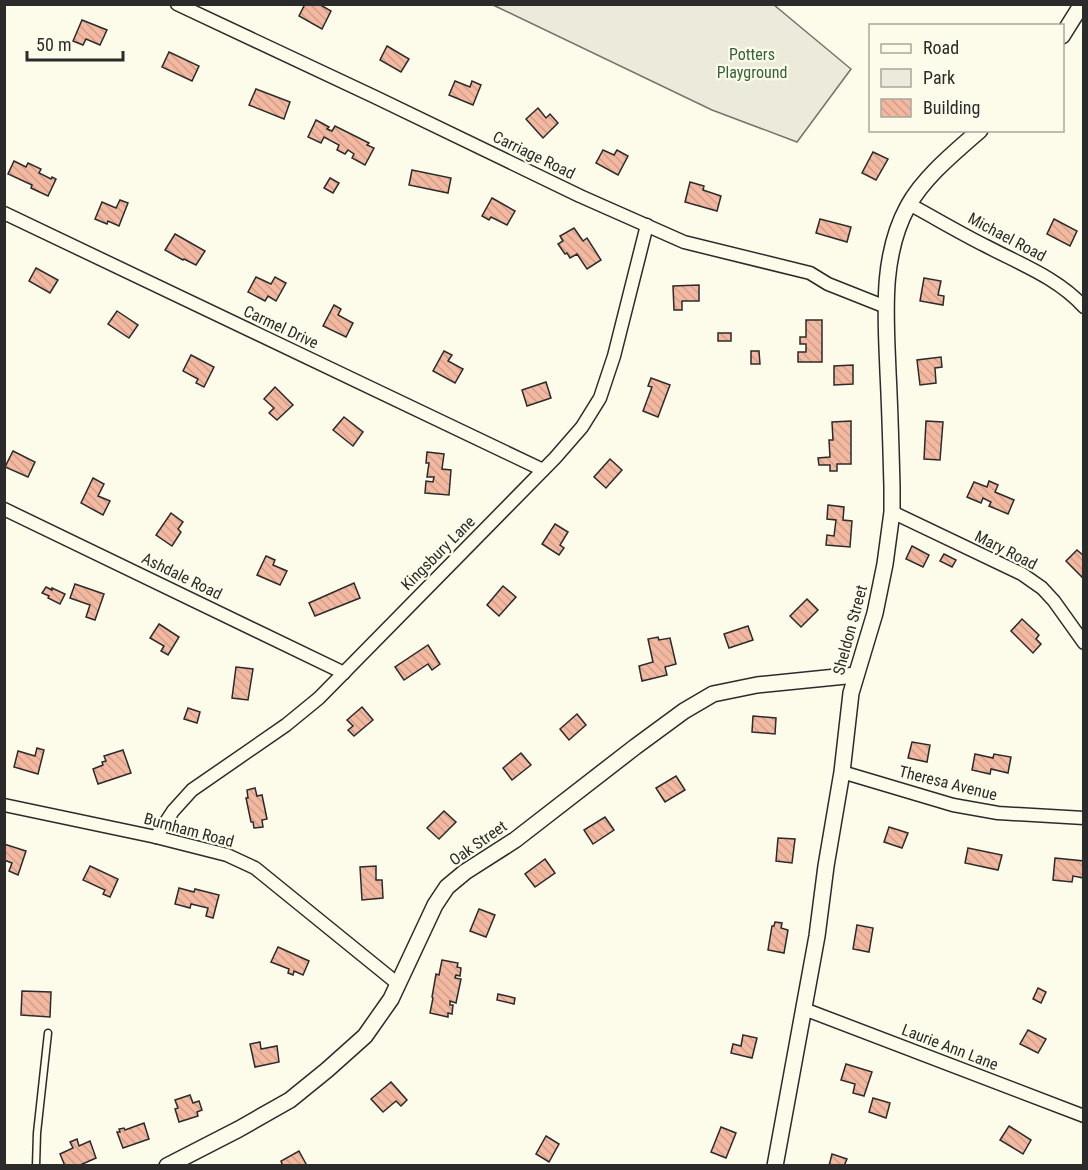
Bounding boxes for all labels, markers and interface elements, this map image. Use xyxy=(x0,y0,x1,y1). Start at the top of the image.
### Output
scale bar xyxy=(27,24,123,62)
legend xyxy=(869,24,1064,132)
text: 50 m xyxy=(36,34,71,55)
text: Road xyxy=(923,37,959,58)
park label: Potters Playground xyxy=(717,45,787,82)
text: Park xyxy=(923,67,955,88)
text: Building xyxy=(923,97,980,118)
street label: Carriage Road xyxy=(490,127,578,183)
street label: Michael Road xyxy=(965,209,1049,265)
street label: Carmel Drive xyxy=(241,301,321,353)
street label: Kingsbury Lane xyxy=(397,512,479,594)
street label: Mary Road xyxy=(972,526,1040,574)
street label: Ashdale Road xyxy=(139,548,225,604)
street label: Sheldon Street xyxy=(829,583,871,677)
street label: Theresa Avenue xyxy=(897,762,999,804)
street label: Burnham Road xyxy=(142,809,236,851)
street label: Oak Street xyxy=(446,816,511,870)
street label: Laurie Ann Lane xyxy=(899,1020,1001,1074)

